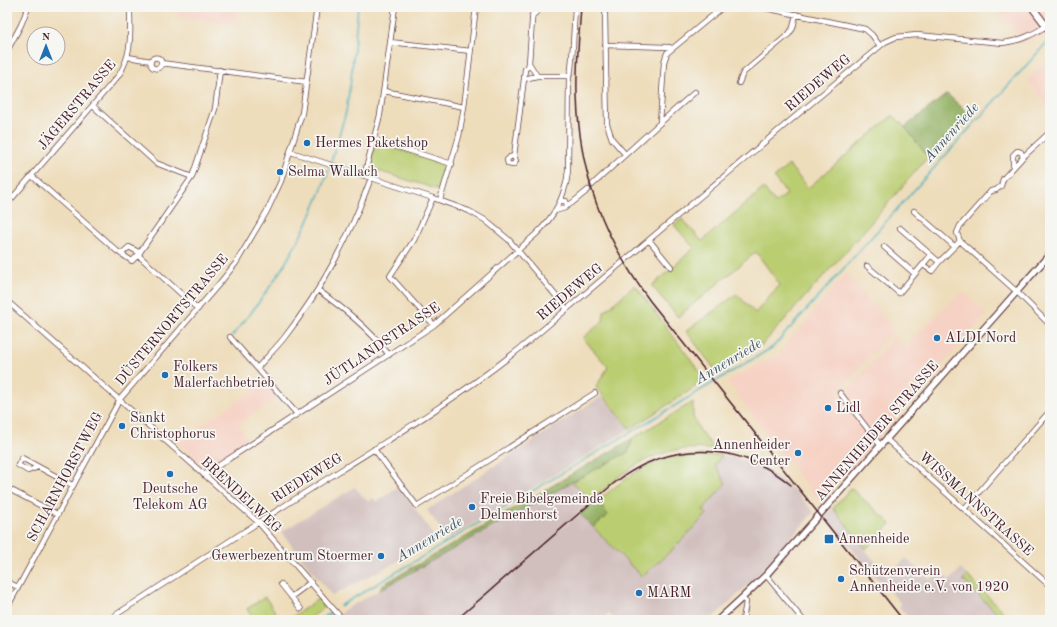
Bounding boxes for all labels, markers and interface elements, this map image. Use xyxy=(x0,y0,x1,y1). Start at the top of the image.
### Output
north arrow xyxy=(26,26,66,66)
text: N xyxy=(42,32,51,43)
street label: RIEDEWEG xyxy=(783,52,853,114)
street label: JÄGERSTRASSE xyxy=(33,55,119,153)
water label: Annenriede xyxy=(921,100,983,166)
place label: Hermes Paketshop xyxy=(315,136,428,150)
marker: Hermes Paketshop xyxy=(302,138,312,148)
place label: Selma Wallach xyxy=(288,165,378,179)
marker: Selma Wallach xyxy=(275,167,285,177)
street label: DÜSTERNORTSTRASSE xyxy=(111,250,231,388)
street label: RIEDEWEG xyxy=(535,261,605,323)
street label: JÜTLANDSTRASSE xyxy=(320,297,443,388)
place label: ALDI Nord xyxy=(945,331,1016,345)
marker: ALDI Nord xyxy=(932,333,942,343)
water label: Annenriede xyxy=(692,336,765,388)
street label: ANNENHEIDER STRASSE xyxy=(813,359,941,503)
place label: Folkers Malerfachbetrieb xyxy=(173,360,275,390)
marker: Folkers Malerfachbetrieb xyxy=(160,370,170,380)
place label: Lidl xyxy=(836,401,860,415)
marker: Lidl xyxy=(823,403,833,413)
street label: SCHARNHORSTWEG xyxy=(25,410,105,544)
place label: Sankt Christophorus xyxy=(130,411,216,441)
marker: Sankt Christophorus xyxy=(117,421,127,431)
place label: Annenheider Center xyxy=(713,438,790,468)
marker: Annenheider Center xyxy=(793,448,803,458)
street label: WISSMANNSTRASSE xyxy=(916,449,1036,559)
street label: RIEDEWEG xyxy=(269,451,345,505)
street label: BRENDELWEG xyxy=(198,454,284,536)
marker: Deutsche Telekom AG xyxy=(165,469,175,479)
place label: Deutsche Telekom AG xyxy=(132,482,208,512)
place label: Freie Bibelgemeinde Delmenhorst xyxy=(480,492,603,522)
marker: Freie Bibelgemeinde Delmenhorst xyxy=(467,502,477,512)
water label: Annenriede xyxy=(393,514,466,566)
place label: Annenheide xyxy=(838,532,909,546)
marker: Annenheide xyxy=(823,533,835,545)
place label: Gewerbezentrum Stoermer xyxy=(211,549,373,563)
marker: Gewerbezentrum Stoermer xyxy=(376,551,386,561)
place label: Schützenverein Annenheide e.V. von 1920 xyxy=(849,564,1009,594)
marker: Schützenverein Annenheide e.V. von 1920 xyxy=(836,574,846,584)
place label: MARM xyxy=(647,586,691,600)
marker: MARM xyxy=(634,588,644,598)

